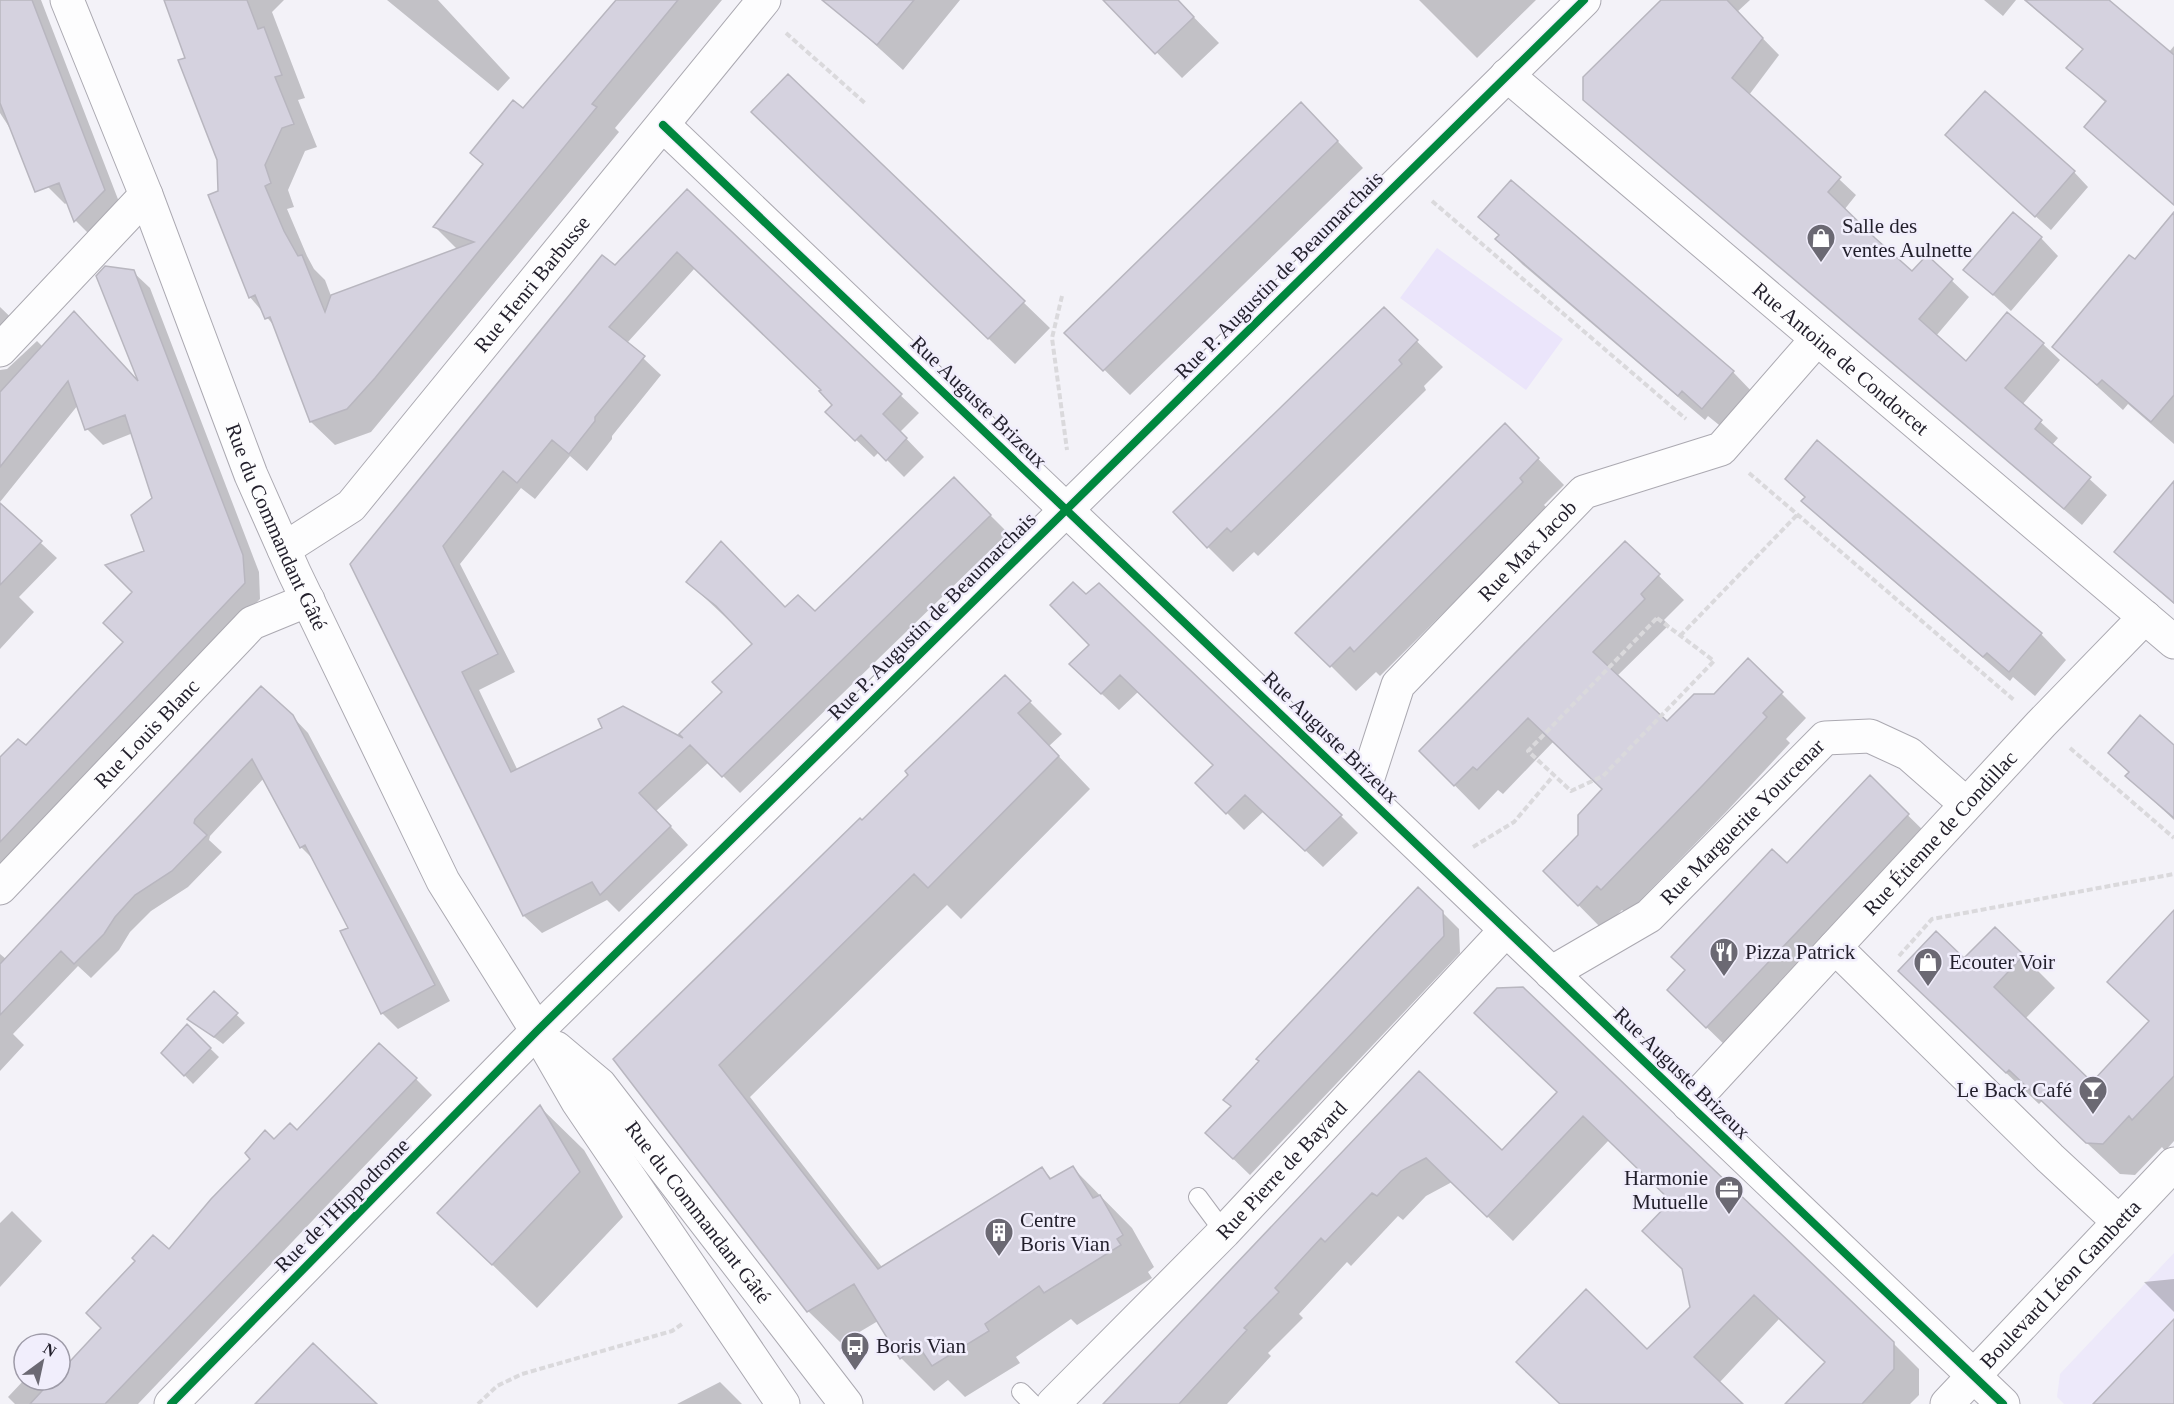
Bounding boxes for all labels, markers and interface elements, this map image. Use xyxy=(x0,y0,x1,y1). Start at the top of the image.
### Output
street label: Rue P. Augustin de Beaumarchais xyxy=(1170,166,1388,384)
street label: Rue Henri Barbusse xyxy=(469,211,595,357)
place label: Salle des ventes Aulnette xyxy=(1842,214,1972,262)
shop icon: Salle des ventes Aulnette xyxy=(1805,222,1837,264)
street label: Rue Antoine de Condorcet xyxy=(1748,277,1934,440)
street label: Rue Auguste Brizeux xyxy=(906,331,1052,473)
street label: Rue du Commandant Gâté xyxy=(221,420,332,634)
street label: Rue Max Jacob xyxy=(1473,495,1581,606)
street label: Rue P. Augustin de Beaumarchais xyxy=(823,507,1041,725)
street label: Rue Auguste Brizeux xyxy=(1258,666,1404,808)
street label: Rue Louis Blanc xyxy=(89,674,204,793)
street label: Rue Marguerite Yourcenar xyxy=(1655,734,1829,909)
street label: Rue Étienne de Condillac xyxy=(1858,746,2022,920)
restaurant icon: Pizza Patrick xyxy=(1708,936,1740,978)
place label: Pizza Patrick xyxy=(1745,940,1856,964)
shop icon: Ecouter Voir xyxy=(1912,946,1944,988)
place label: Ecouter Voir xyxy=(1949,950,2055,974)
street label: Rue Auguste Brizeux xyxy=(1609,1002,1755,1144)
bar icon: Le Back Café xyxy=(2077,1074,2109,1116)
place label: Le Back Café xyxy=(1957,1078,2072,1102)
street label: Rue Pierre de Bayard xyxy=(1211,1096,1352,1244)
street label: Rue du Commandant Gâté xyxy=(620,1116,776,1308)
street label: Rue de l'Hippodrome xyxy=(270,1133,414,1277)
place label: Harmonie Mutuelle xyxy=(1624,1166,1708,1214)
office icon: Harmonie Mutuelle xyxy=(1713,1174,1745,1216)
street label: Boulevard Léon Gambetta xyxy=(1975,1194,2146,1373)
place label: Centre Boris Vian xyxy=(1020,1208,1110,1256)
building icon: Centre Boris Vian xyxy=(983,1216,1015,1258)
bus stop icon: Boris Vian xyxy=(839,1330,871,1372)
north arrow xyxy=(12,1332,72,1392)
place label: Boris Vian xyxy=(876,1334,966,1358)
text: N xyxy=(40,1340,60,1360)

